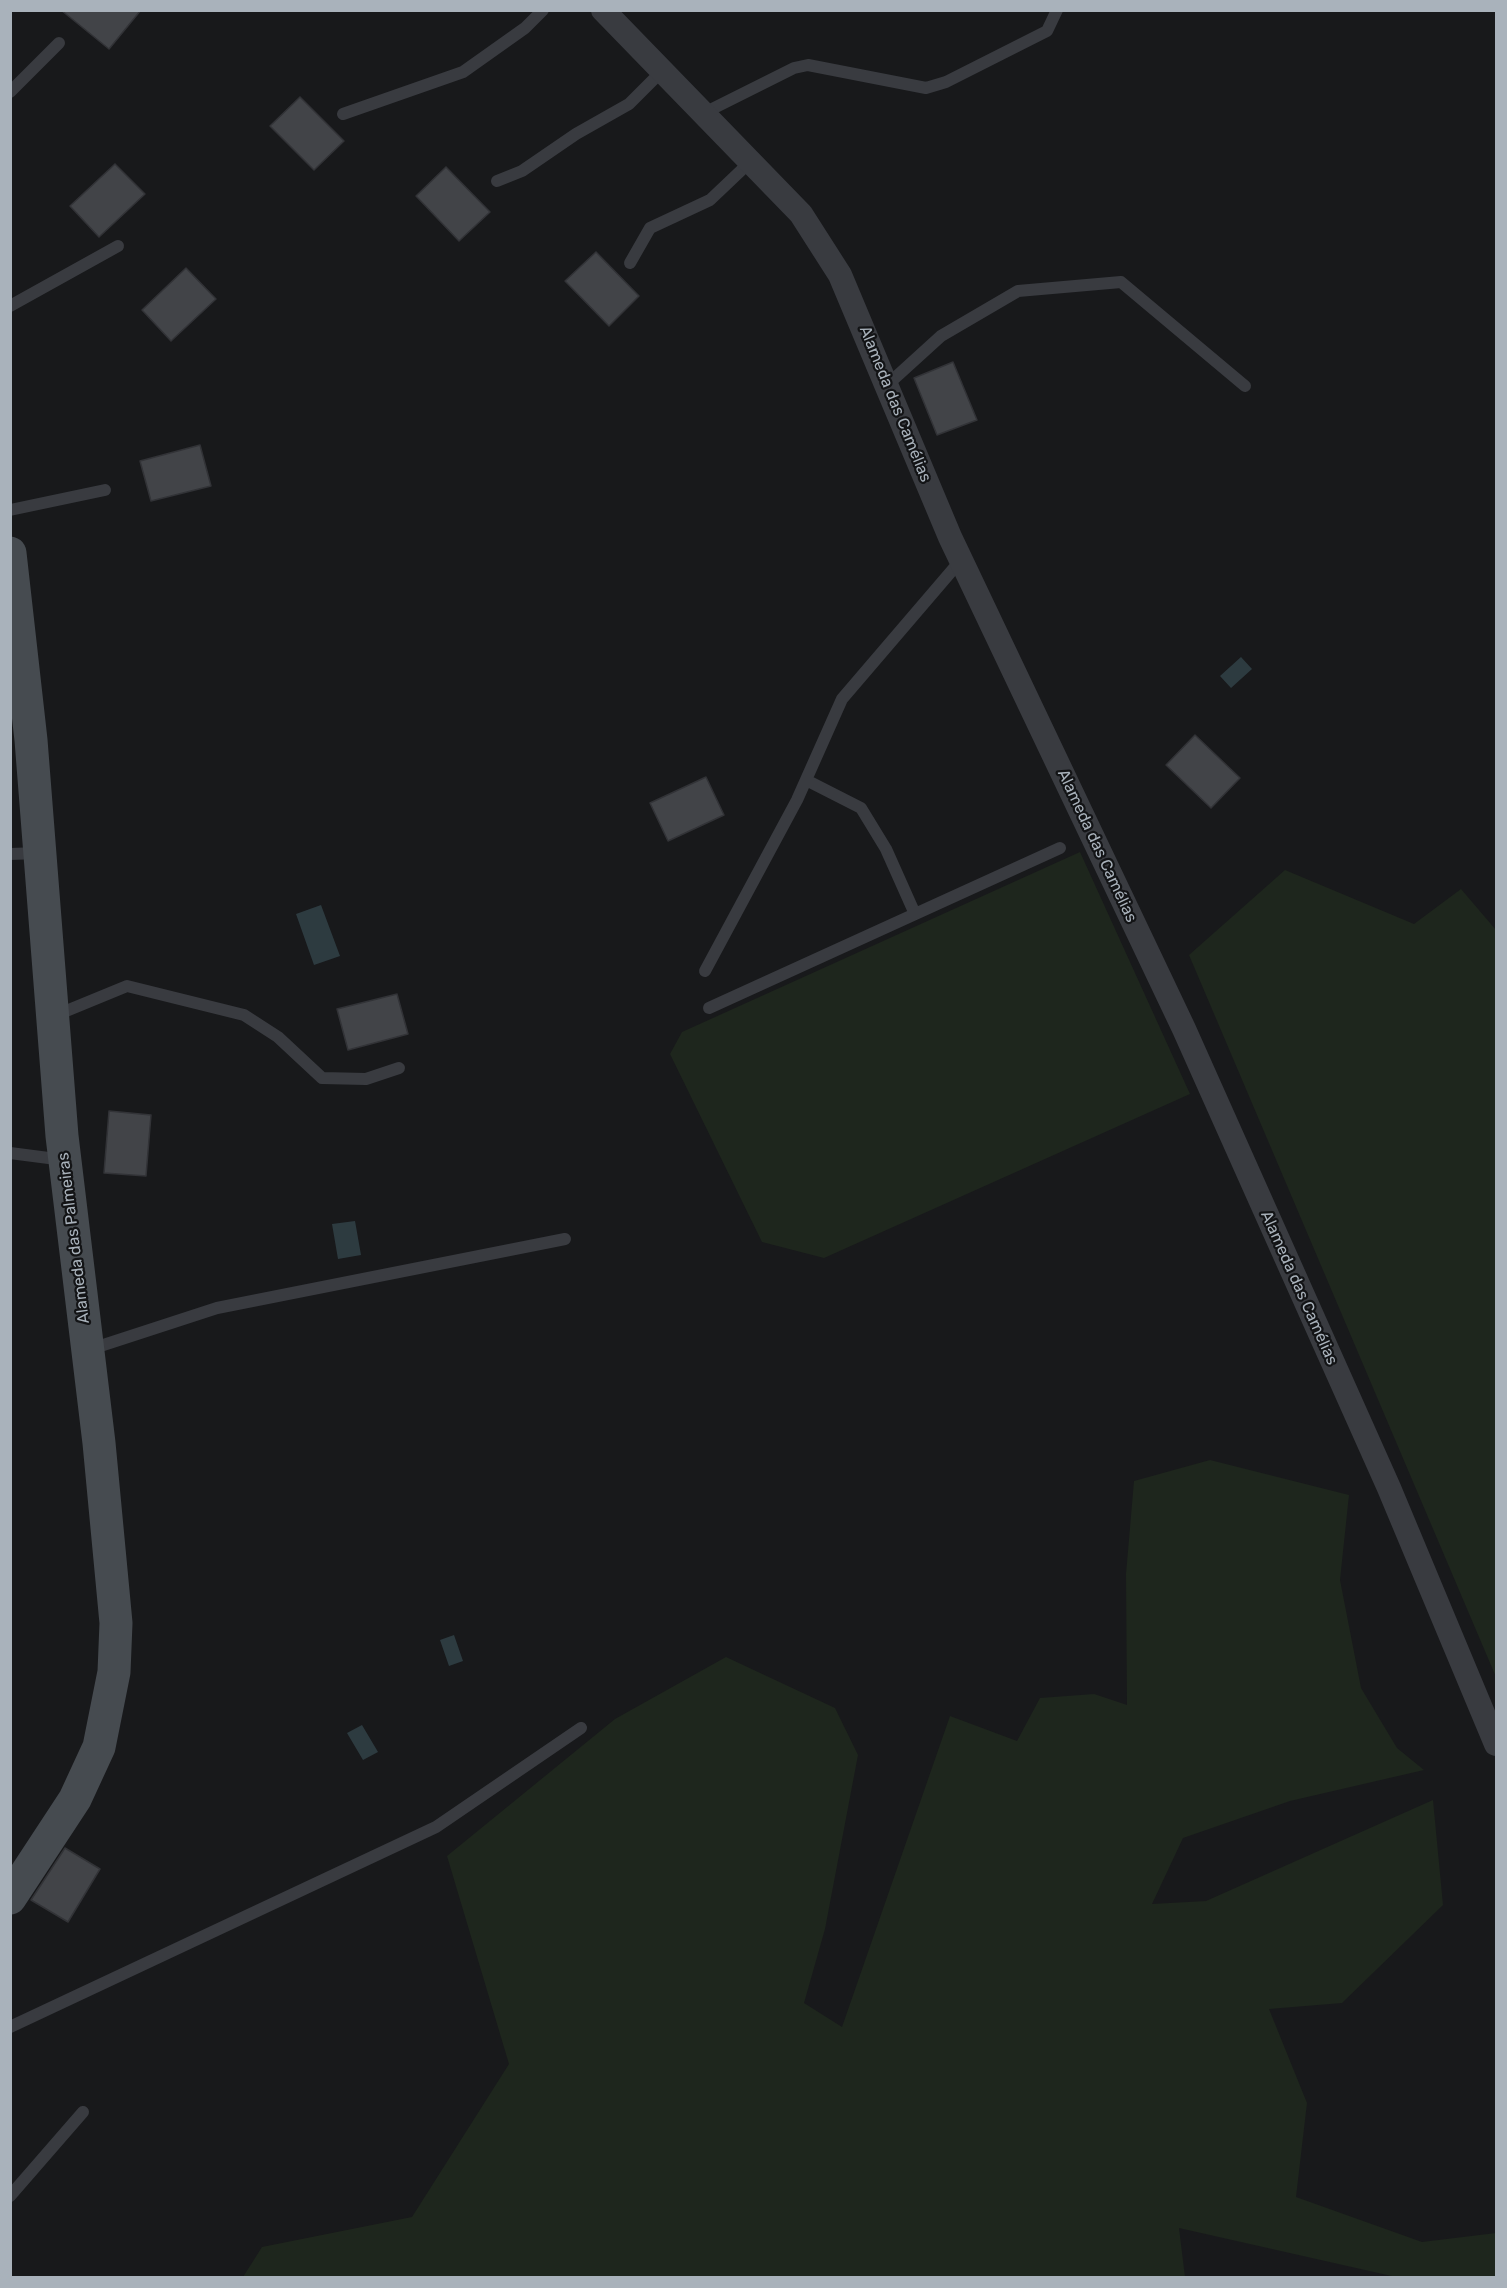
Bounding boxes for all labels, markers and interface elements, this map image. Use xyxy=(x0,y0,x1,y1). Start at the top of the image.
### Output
street label: Alameda das Camélias xyxy=(855,323,935,485)
street label: Alameda das Camélias xyxy=(1053,766,1141,926)
street label: Alameda das Palmeiras xyxy=(54,1151,94,1325)
street label: Alameda das Camélias xyxy=(1256,1208,1342,1368)

